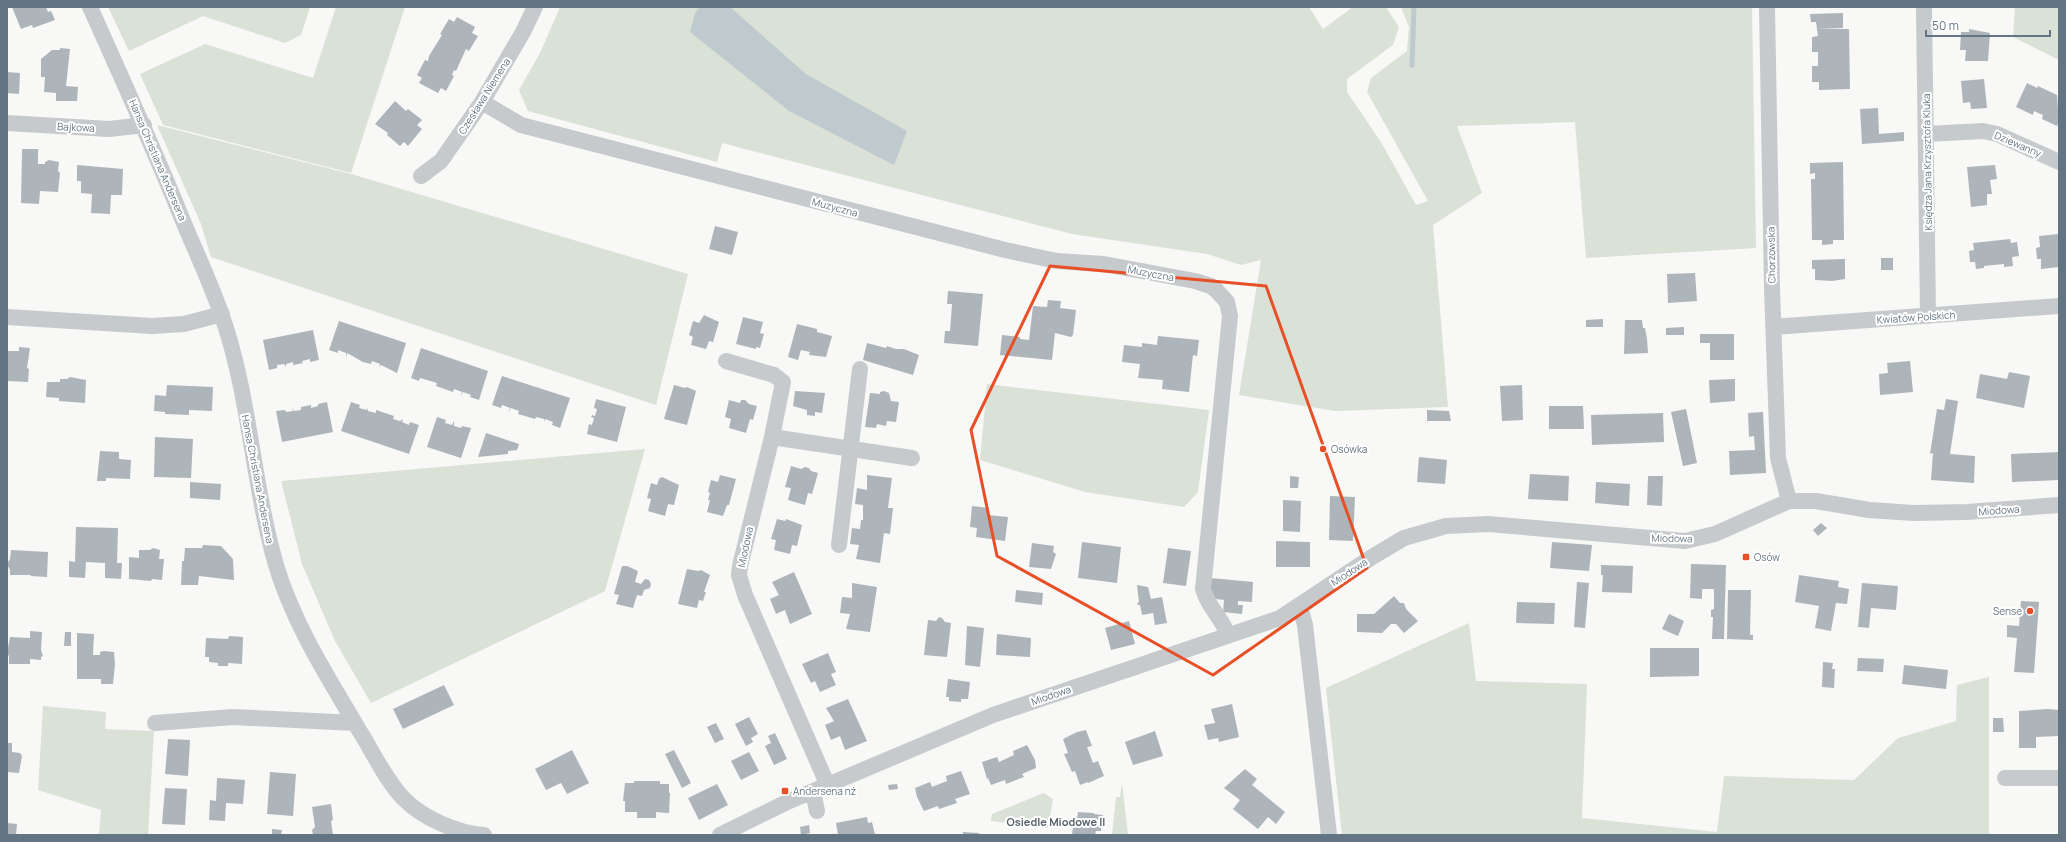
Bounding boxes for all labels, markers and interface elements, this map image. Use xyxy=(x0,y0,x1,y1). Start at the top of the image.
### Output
scale bar xyxy=(1926,12,2050,38)
text: 50 m xyxy=(1932,17,1959,34)
street label: Czesława Niemena xyxy=(455,55,513,137)
street label: Księdza Jana Krzysztofa Kluka xyxy=(1919,93,1935,231)
street label: Hansa Christiana Andersena xyxy=(126,97,190,223)
street label: Bajkowa xyxy=(57,119,95,135)
street label: Dziewanny xyxy=(1992,128,2044,160)
street label: Muzyczna xyxy=(811,194,859,220)
street label: Chorzowska xyxy=(1764,227,1778,283)
street label: Muzyczna xyxy=(1127,262,1175,284)
street label: Kwiatów Polskich xyxy=(1876,307,1956,327)
street label: Hansa Christiana Andersena xyxy=(239,414,277,544)
place label: Osówka xyxy=(1331,442,1367,456)
marker: Osówka xyxy=(1318,444,1328,454)
street label: Miodowa xyxy=(1978,502,2020,518)
street label: Miodowa xyxy=(734,525,756,569)
street label: Miodowa xyxy=(1651,531,1693,545)
place label: Osów xyxy=(1754,550,1780,564)
marker: Osów xyxy=(1741,552,1751,562)
street label: Miodowa xyxy=(1328,555,1370,589)
place label: Sense xyxy=(1993,604,2022,618)
marker: Sense xyxy=(2025,606,2035,616)
street label: Miodowa xyxy=(1029,682,1073,708)
place label: Andersena nż xyxy=(793,784,856,798)
marker: Andersena nż xyxy=(780,786,790,796)
district label: Osiedle Miodowe II xyxy=(1007,814,1105,829)

